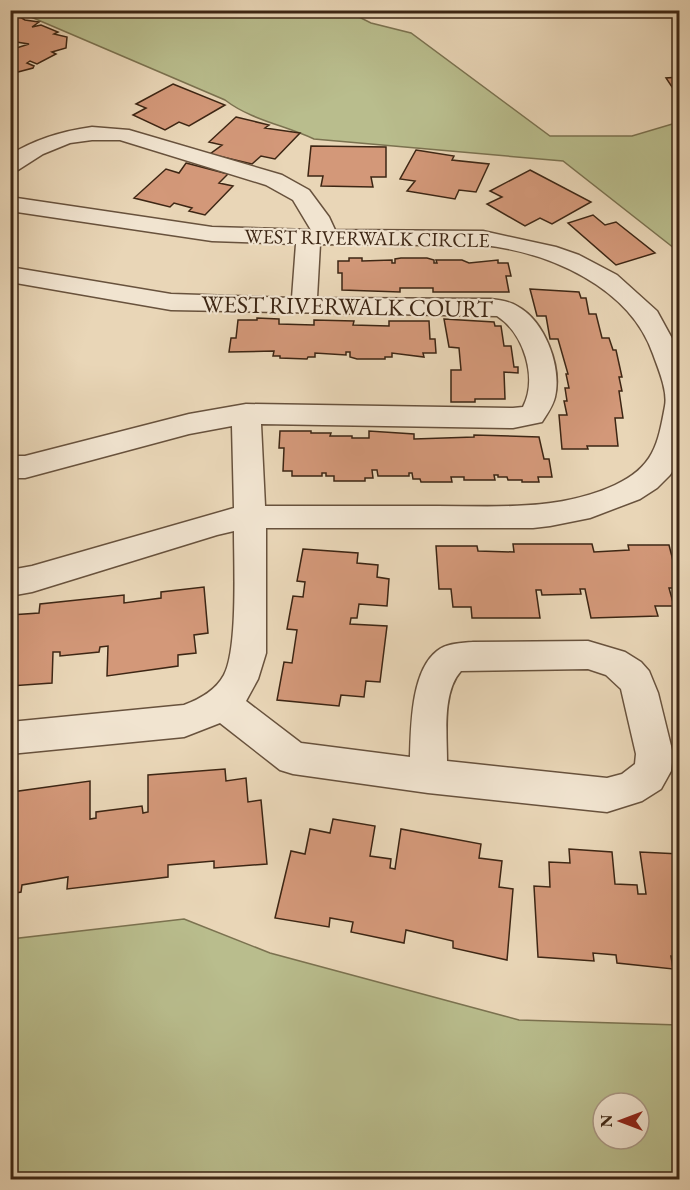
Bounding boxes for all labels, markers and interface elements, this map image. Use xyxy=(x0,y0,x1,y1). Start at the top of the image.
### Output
street label: WEST RIVERWALK CIRCLE xyxy=(244,223,490,253)
street label: WEST RIVERWALK COURT xyxy=(201,288,494,324)
north arrow xyxy=(591,1091,651,1151)
text: N xyxy=(596,1114,617,1127)

